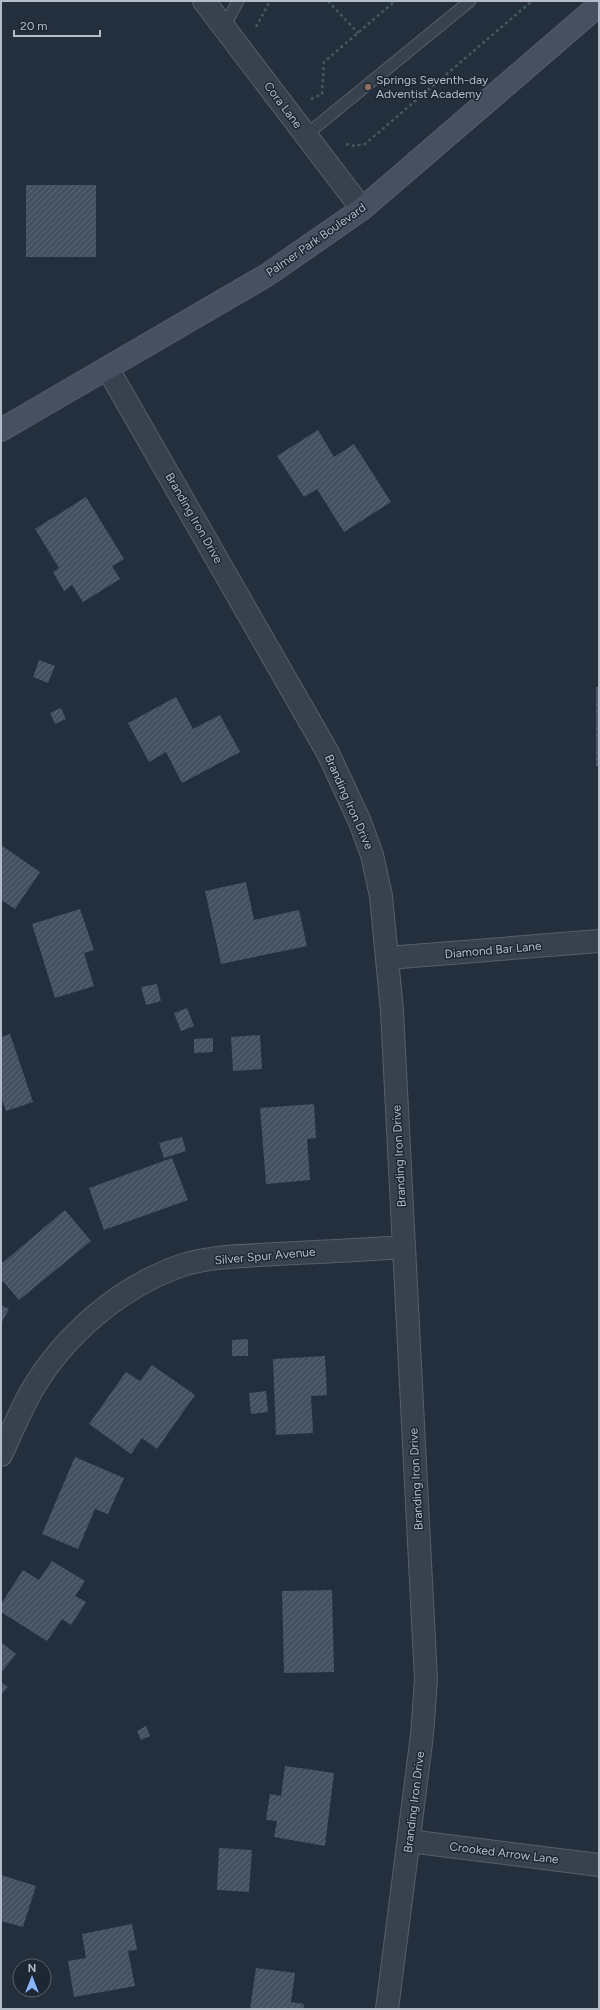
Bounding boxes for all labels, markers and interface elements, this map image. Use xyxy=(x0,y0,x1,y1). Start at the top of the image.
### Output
scale bar xyxy=(14,12,100,38)
text: 20 m xyxy=(20,19,48,33)
place label: Springs Seventh-day Adventist Academy xyxy=(376,73,489,101)
street label: Cora Lane xyxy=(261,79,305,131)
marker: Springs Seventh-day Adventist Academy xyxy=(363,82,373,92)
street label: Palmer Park Boulevard xyxy=(263,200,369,280)
street label: Branding Iron Drive xyxy=(162,470,226,566)
street label: Branding Iron Drive xyxy=(322,752,376,852)
street label: Diamond Bar Lane xyxy=(444,939,542,961)
street label: Branding Iron Drive xyxy=(389,1104,409,1207)
street label: Silver Spur Avenue xyxy=(214,1245,316,1267)
street label: Branding Iron Drive xyxy=(406,1427,426,1530)
street label: Branding Iron Drive xyxy=(401,1750,427,1854)
street label: Crooked Arrow Lane xyxy=(449,1839,560,1867)
north arrow xyxy=(12,1958,52,1998)
text: N xyxy=(28,1962,36,1975)

